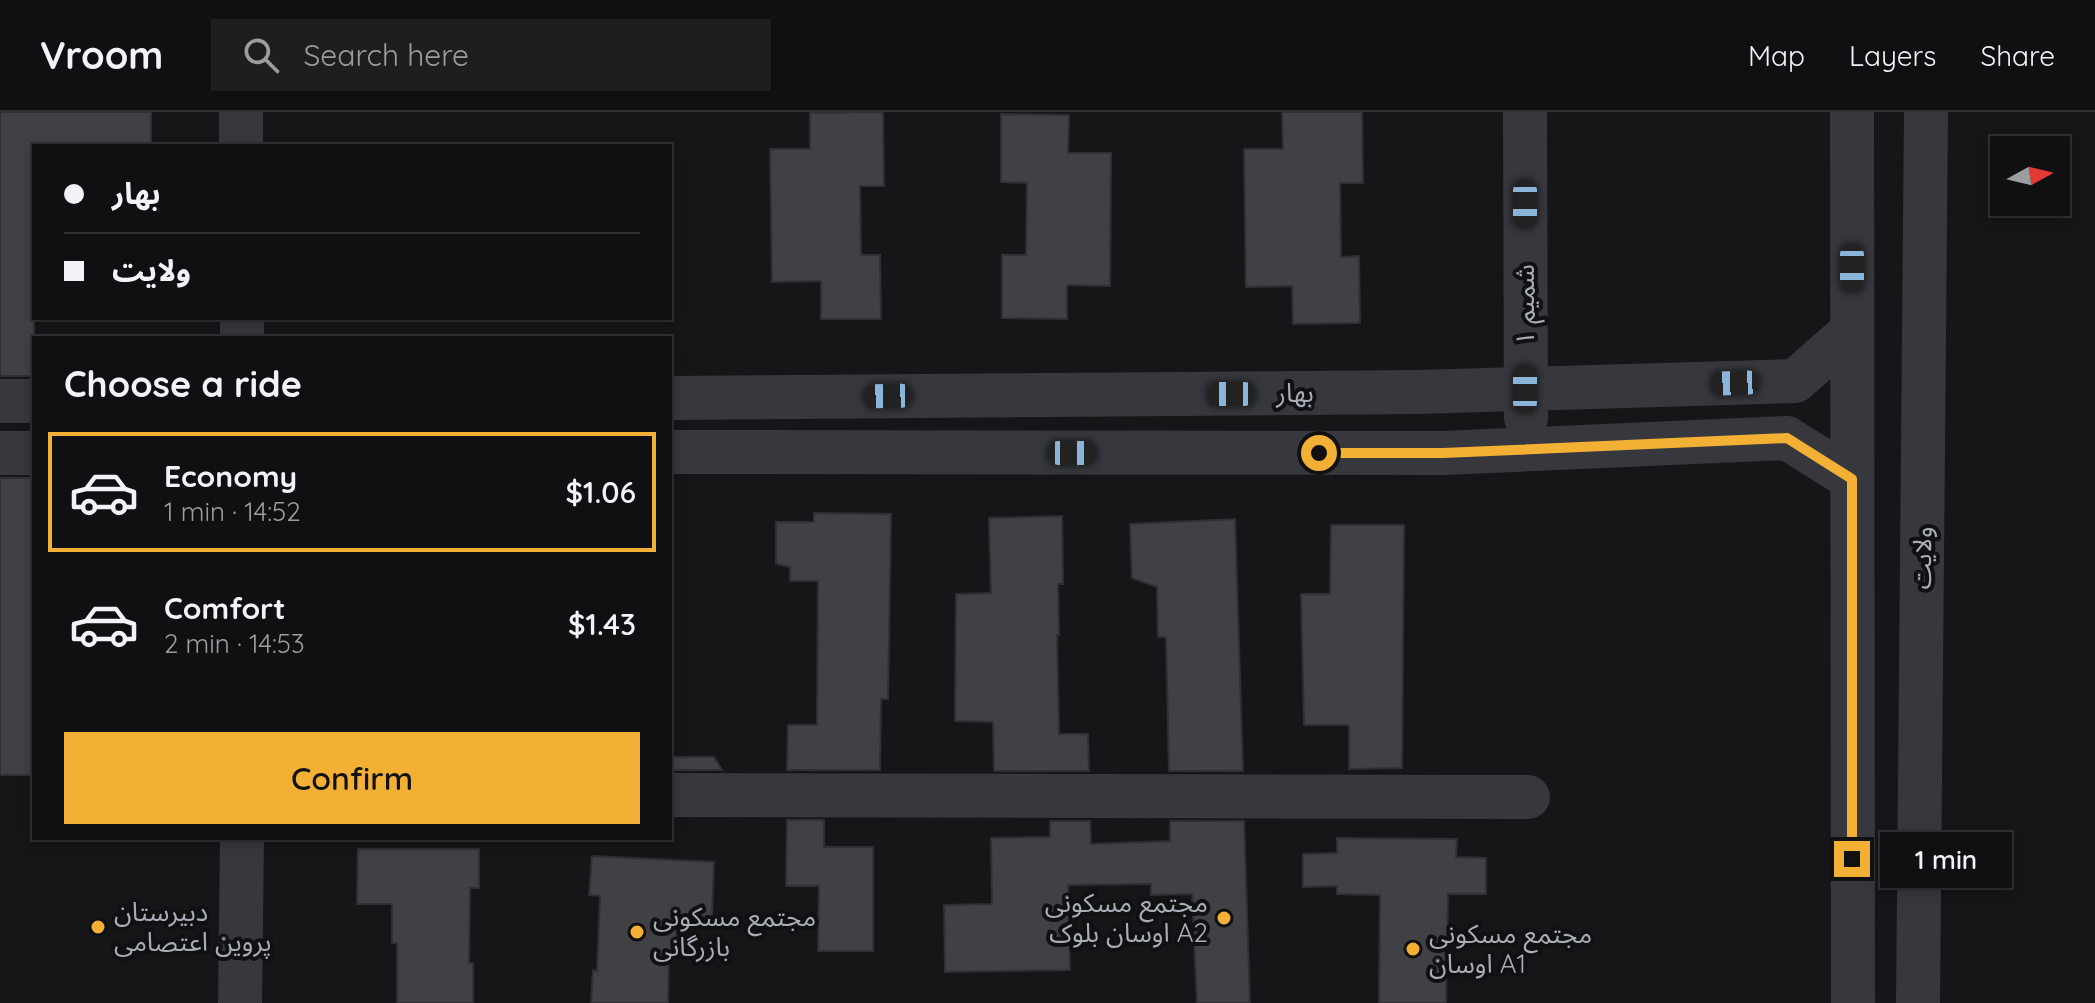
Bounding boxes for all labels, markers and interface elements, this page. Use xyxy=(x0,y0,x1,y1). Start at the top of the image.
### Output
search box xyxy=(211,19,771,91)
text: Vroom xyxy=(40,31,163,79)
icon: search xyxy=(239,33,283,77)
text: Search here xyxy=(303,36,469,74)
text: Map xyxy=(1748,38,1805,73)
text: Layers xyxy=(1849,38,1936,73)
text: Share xyxy=(1980,38,2055,73)
north arrow xyxy=(1990,136,2070,216)
map controls xyxy=(1990,136,2070,216)
text: بهار xyxy=(112,174,160,212)
car xyxy=(1513,180,1537,228)
car xyxy=(1840,244,1864,292)
text: ولایت xyxy=(112,251,191,289)
street label: شمیم ۱ xyxy=(1508,264,1545,346)
text: Choose a ride xyxy=(64,361,302,406)
car xyxy=(1513,365,1537,413)
car xyxy=(1711,370,1759,396)
street label: بهار xyxy=(1275,376,1314,409)
car xyxy=(1207,382,1255,406)
car xyxy=(864,384,912,408)
route start xyxy=(1301,435,1337,471)
car xyxy=(1048,441,1096,465)
icon: car xyxy=(68,456,140,528)
text: Economy xyxy=(164,457,297,495)
text: $1.06 xyxy=(566,473,636,511)
text: 1 min · 14:52 xyxy=(164,495,301,528)
street label: ولایت xyxy=(1904,526,1939,590)
icon: car xyxy=(68,588,140,660)
text: Comfort xyxy=(164,589,285,627)
text: $1.43 xyxy=(568,605,636,643)
text: 2 min · 14:53 xyxy=(164,627,305,660)
button: Confirm xyxy=(64,732,640,824)
callout: 1 min xyxy=(1880,831,2012,887)
route end xyxy=(1834,841,1870,877)
text: 1 min xyxy=(1915,843,1977,876)
place label: مجتمع مسکونی اوسان بلوک A2 xyxy=(1045,886,1208,949)
place label: دبیرستان پروین اعتصامی xyxy=(114,895,272,959)
place label: مجتمع مسکونی بازرگانی xyxy=(653,900,816,963)
marker: مجتمع مسکونی اوسان بلوک A2 xyxy=(1215,909,1233,927)
place label: مجتمع مسکونی اوسان A1 xyxy=(1429,917,1592,980)
marker: دبیرستان پروین اعتصامی xyxy=(89,918,107,936)
marker: مجتمع مسکونی بازرگانی xyxy=(628,923,646,941)
marker: مجتمع مسکونی اوسان A1 xyxy=(1404,940,1422,958)

